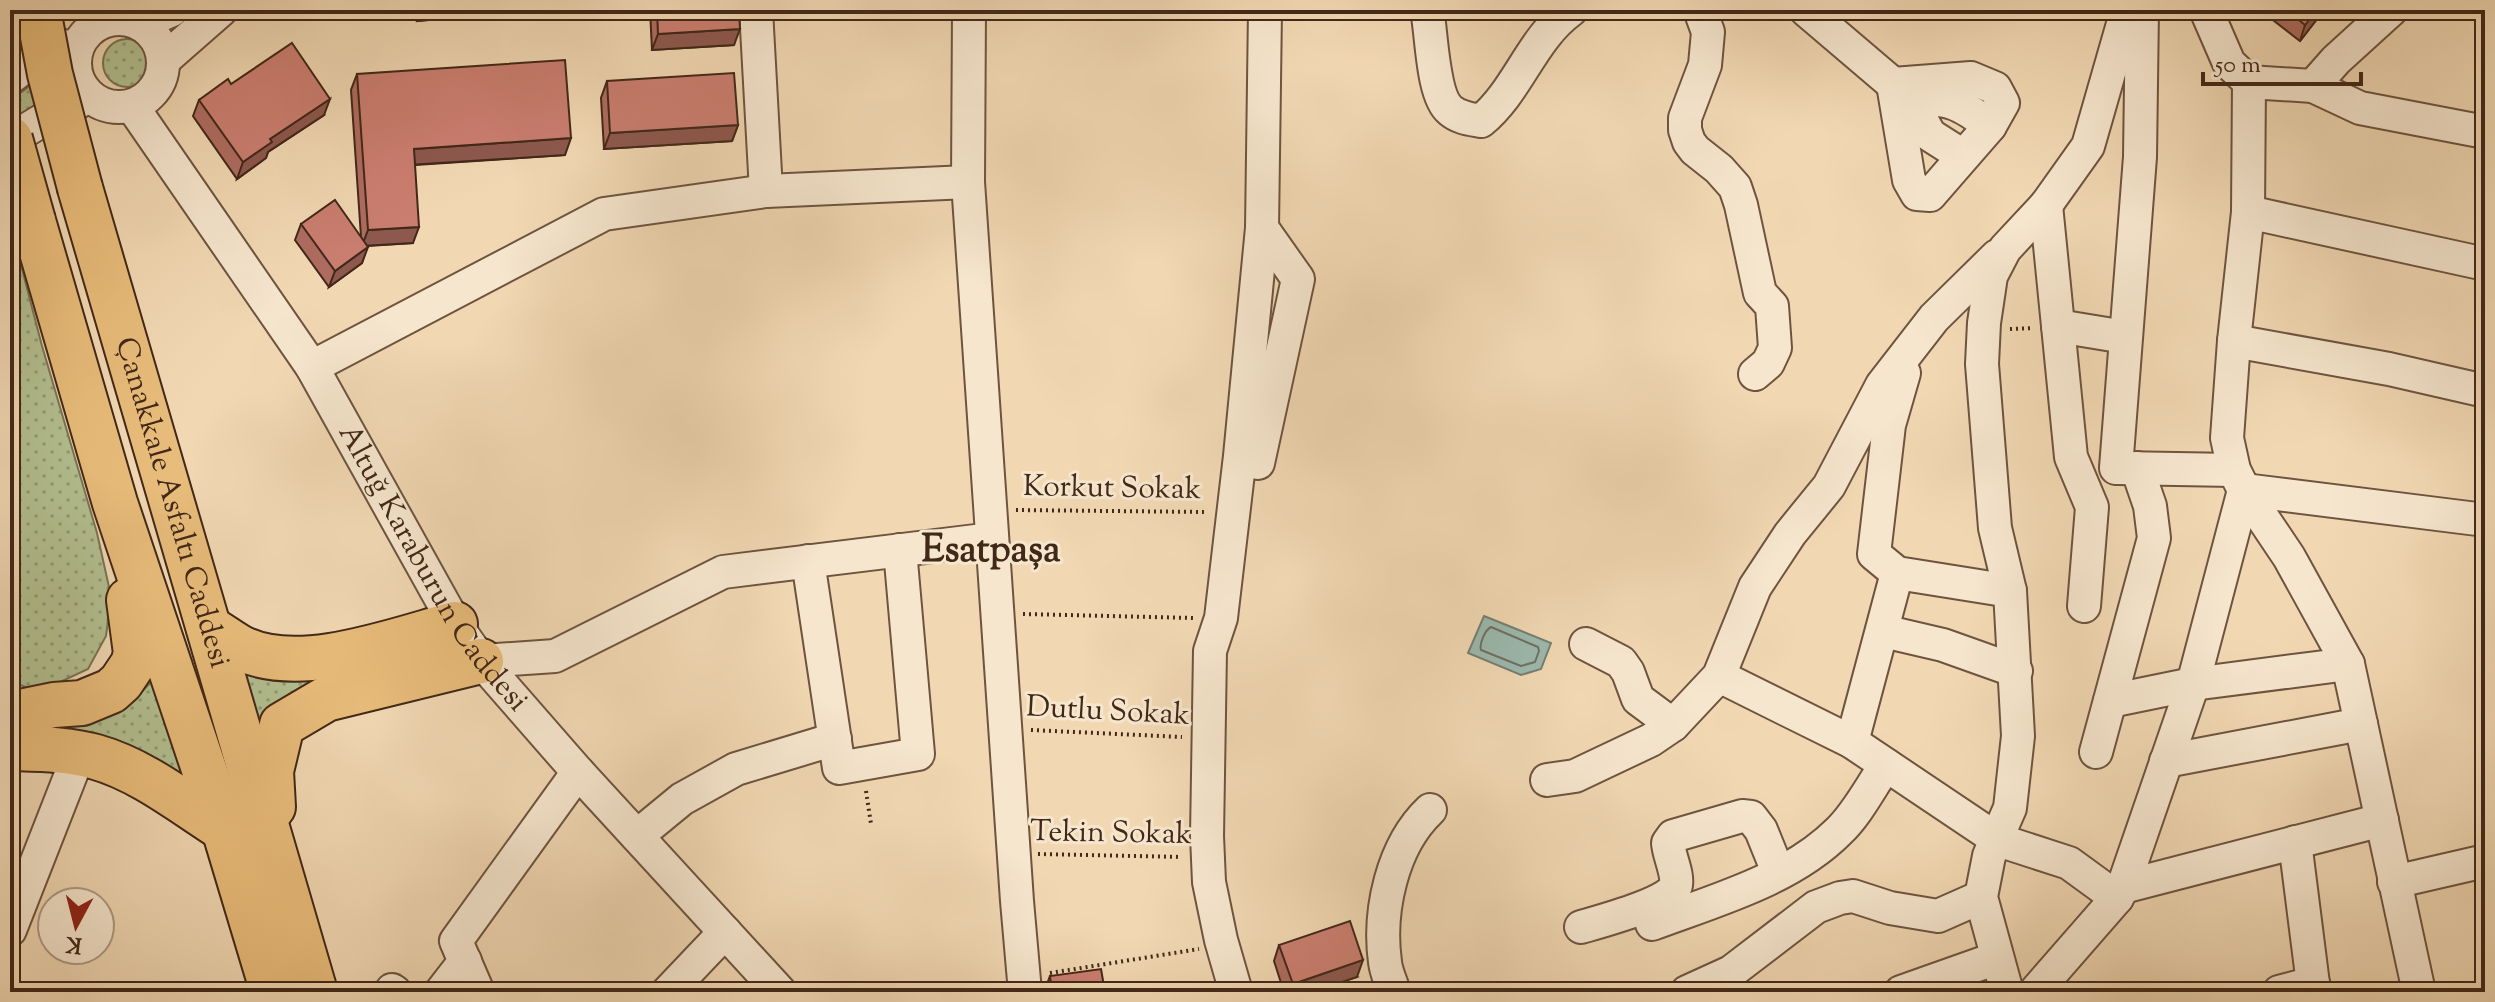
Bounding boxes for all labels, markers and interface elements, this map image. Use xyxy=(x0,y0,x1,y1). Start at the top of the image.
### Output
scale bar xyxy=(2203,36,2361,86)
text: 50 m xyxy=(2213,49,2261,83)
street label: Çanakkale Asfaltı Caddesi xyxy=(103,332,241,673)
street label: Altuğ Karaburun Caddesi xyxy=(327,417,538,722)
street label: Korkut Sokak xyxy=(1022,466,1202,512)
district label: Esatpaşa xyxy=(921,525,1061,579)
street label: Dutlu Sokak xyxy=(1025,686,1191,738)
street label: Tekin Sokak xyxy=(1030,811,1192,857)
north arrow xyxy=(36,886,116,966)
text: K xyxy=(64,926,84,960)

